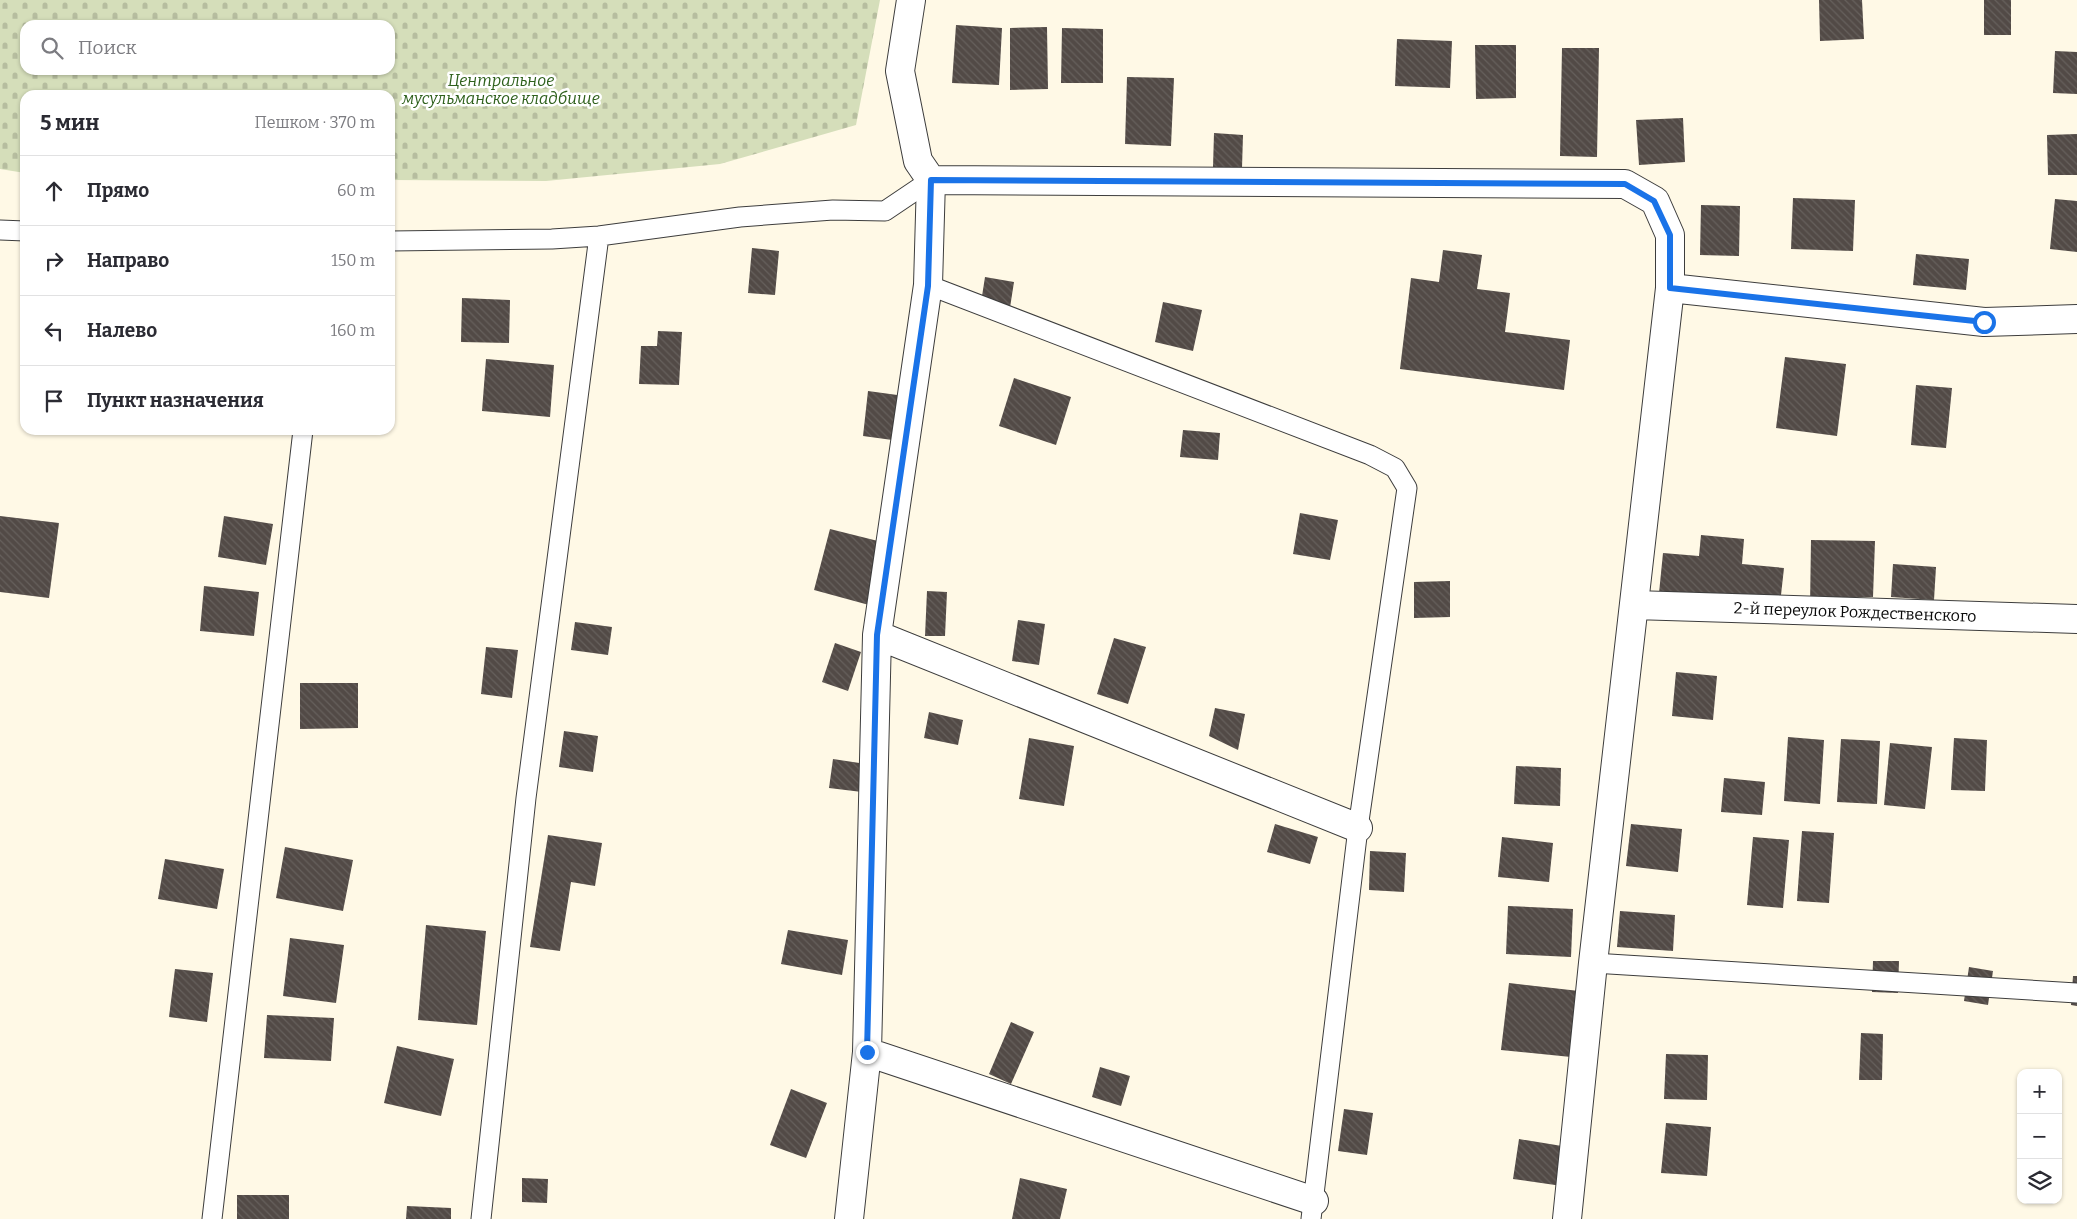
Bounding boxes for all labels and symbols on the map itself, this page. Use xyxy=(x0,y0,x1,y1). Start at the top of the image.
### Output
park label: Центральное мусульманское кладбище xyxy=(401,71,600,108)
route start xyxy=(1973,311,1996,334)
street label: 2-й переулок Рождественского xyxy=(1733,598,1977,626)
route end xyxy=(856,1041,879,1064)

